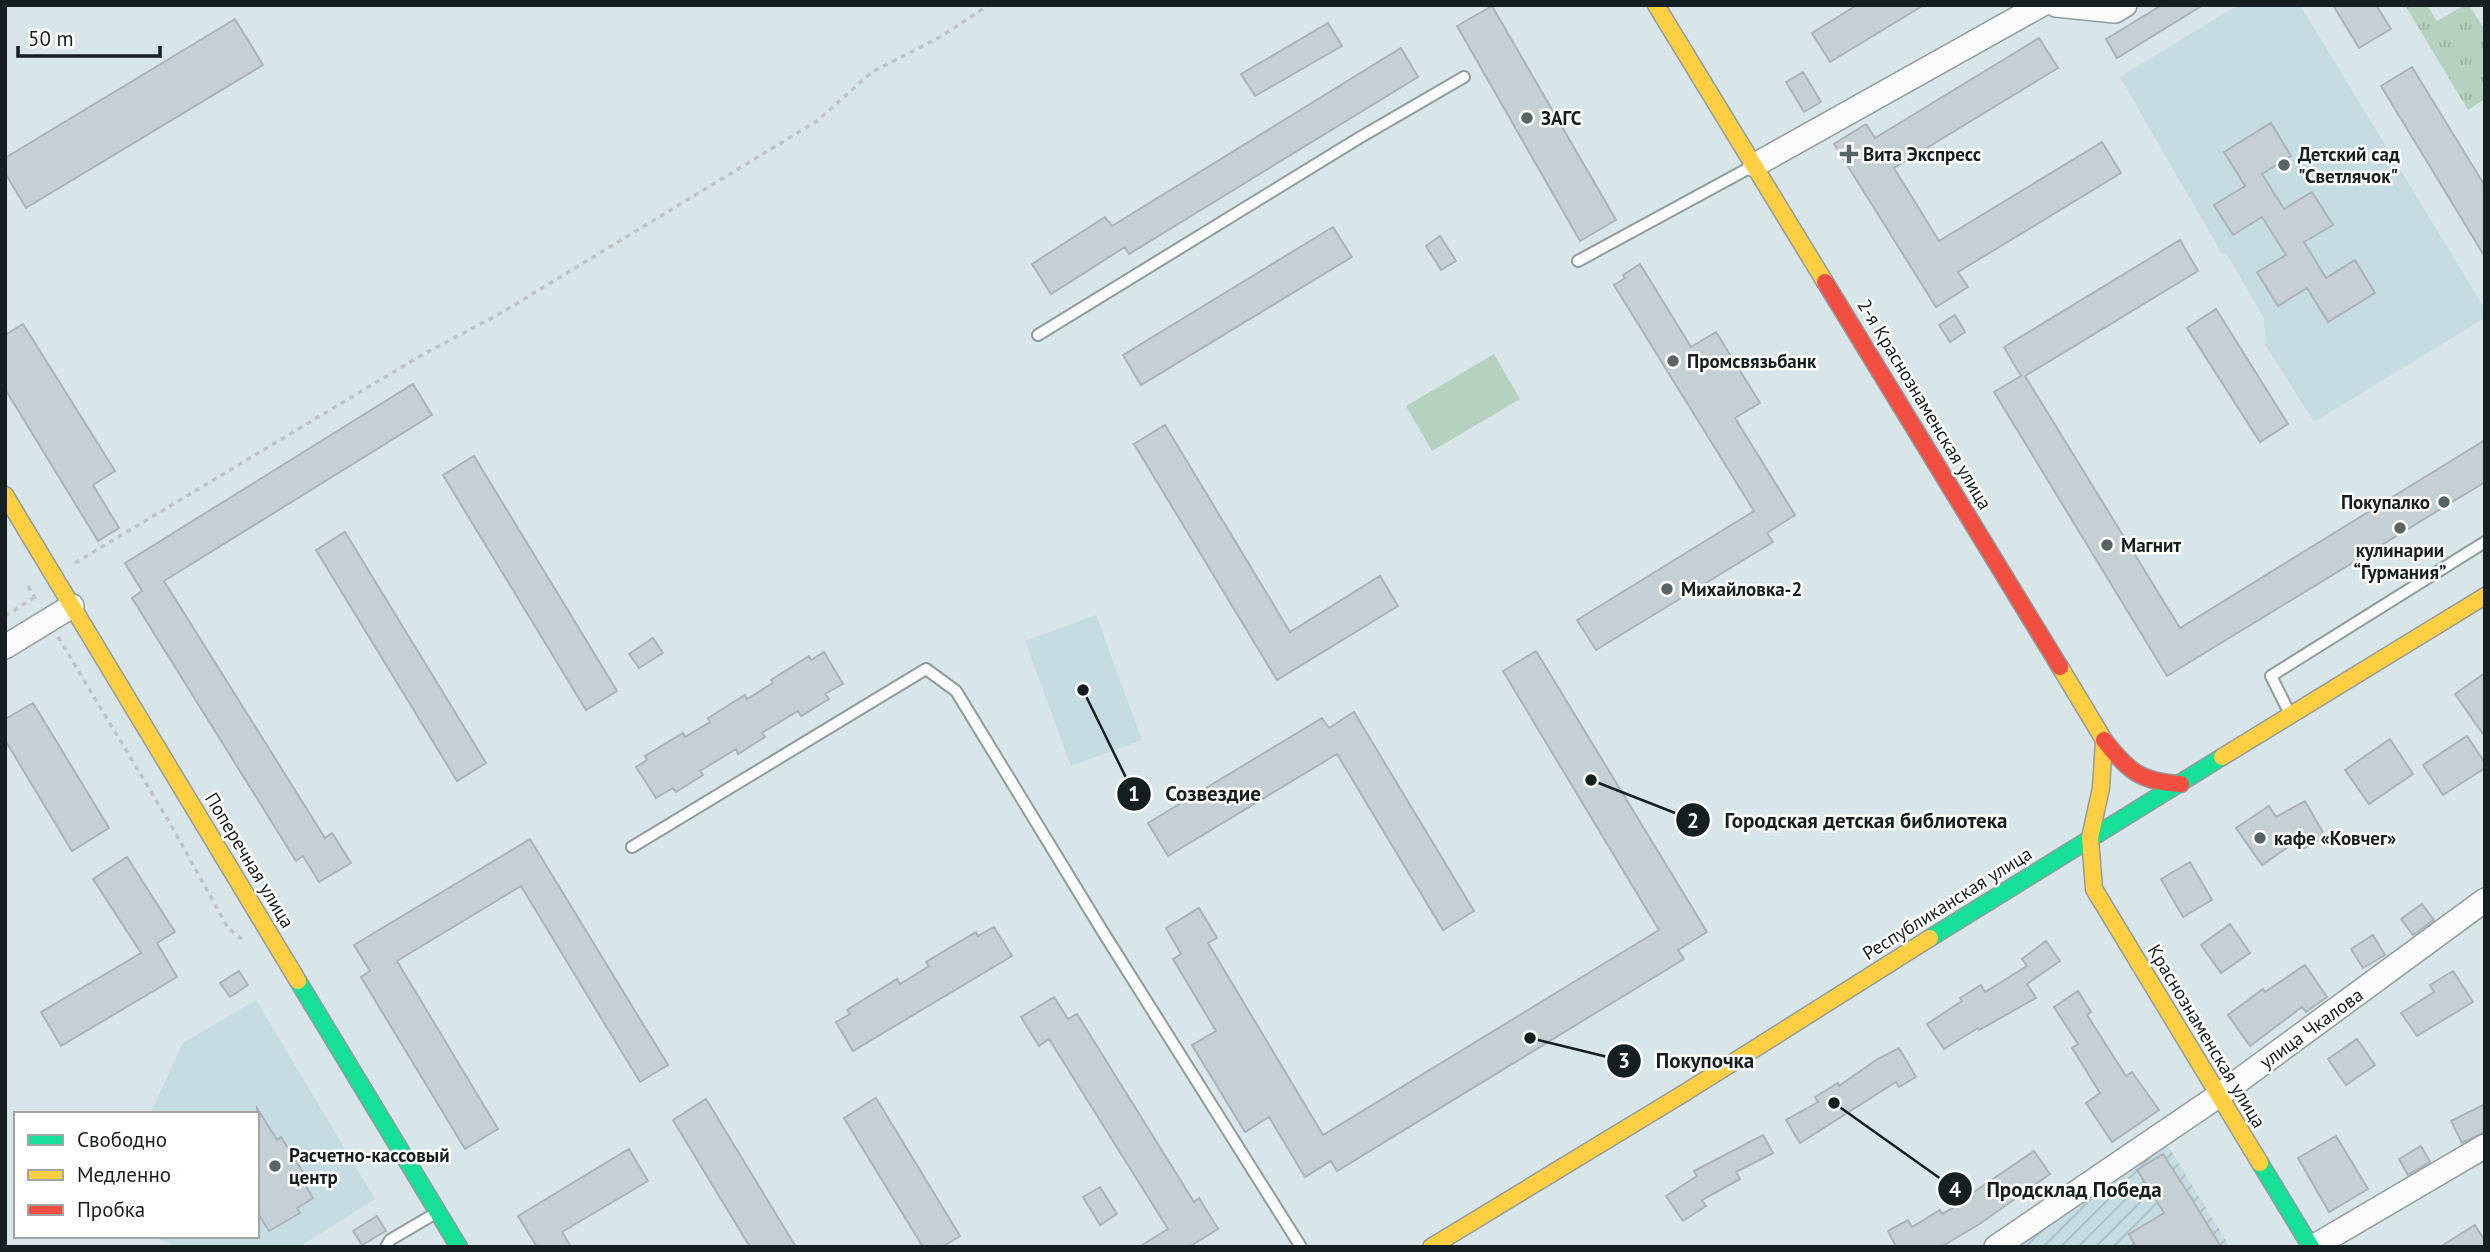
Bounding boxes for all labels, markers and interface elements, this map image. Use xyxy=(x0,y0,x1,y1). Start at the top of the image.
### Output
scale bar xyxy=(18,14,159,58)
text: 50 m xyxy=(28,25,74,52)
place label: ЗАГС xyxy=(1541,106,1582,130)
marker: ЗАГС xyxy=(1519,110,1535,126)
place label: Вита Экспресс xyxy=(1863,142,1981,166)
place label: Детский сад "Светлячок" xyxy=(2298,142,2400,188)
marker: Вита Экспресс xyxy=(1841,146,1857,162)
marker: Детский сад "Светлячок" xyxy=(2276,157,2292,173)
street label: 2-я Краснознаменская улица xyxy=(1853,294,1997,514)
place label: Промсвязьбанк xyxy=(1687,349,1817,373)
marker: Промсвязьбанк xyxy=(1665,353,1681,369)
place label: Покупалко xyxy=(2341,490,2430,514)
marker: Покупалко xyxy=(2436,494,2452,510)
marker: кулинарии “Гурмания” xyxy=(2392,520,2408,536)
place label: Магнит xyxy=(2121,533,2181,557)
marker: Магнит xyxy=(2099,537,2115,553)
place label: кулинарии “Гурмания” xyxy=(2353,538,2447,584)
place label: Михайловка-2 xyxy=(1681,577,1802,601)
marker: Михайловка-2 xyxy=(1659,581,1675,597)
callout: Созвездие xyxy=(1116,773,1275,815)
text: 1 xyxy=(1128,780,1140,807)
text: Созвездие xyxy=(1165,780,1261,807)
street label: Поперечная улица xyxy=(200,788,300,932)
callout: Городская детская библиотека xyxy=(1676,799,2021,841)
text: 2 xyxy=(1687,807,1699,834)
text: Городская детская библиотека xyxy=(1725,807,2007,834)
place label: кафе «Ковчег» xyxy=(2274,826,2396,850)
marker: кафе «Ковчег» xyxy=(2252,830,2268,846)
street label: Республиканская улица xyxy=(1858,841,2036,965)
street label: Краснознаменская улица xyxy=(2143,940,2271,1132)
street label: улица Чкалова xyxy=(2255,982,2367,1074)
callout: Покупочка xyxy=(1606,1040,1768,1082)
text: 3 xyxy=(1618,1047,1630,1074)
text: Покупочка xyxy=(1656,1047,1754,1074)
legend xyxy=(14,1112,259,1238)
text: Свободно xyxy=(77,1126,167,1153)
place label: Расчетно-кассовый центр xyxy=(289,1143,450,1189)
marker: Расчетно-кассовый центр xyxy=(267,1158,283,1174)
text: Медленно xyxy=(77,1161,171,1188)
callout: Продсклад Победа xyxy=(1938,1168,2176,1210)
text: 4 xyxy=(1949,1176,1961,1203)
text: Продсклад Победа xyxy=(1986,1176,2162,1203)
text: Пробка xyxy=(77,1196,145,1223)

